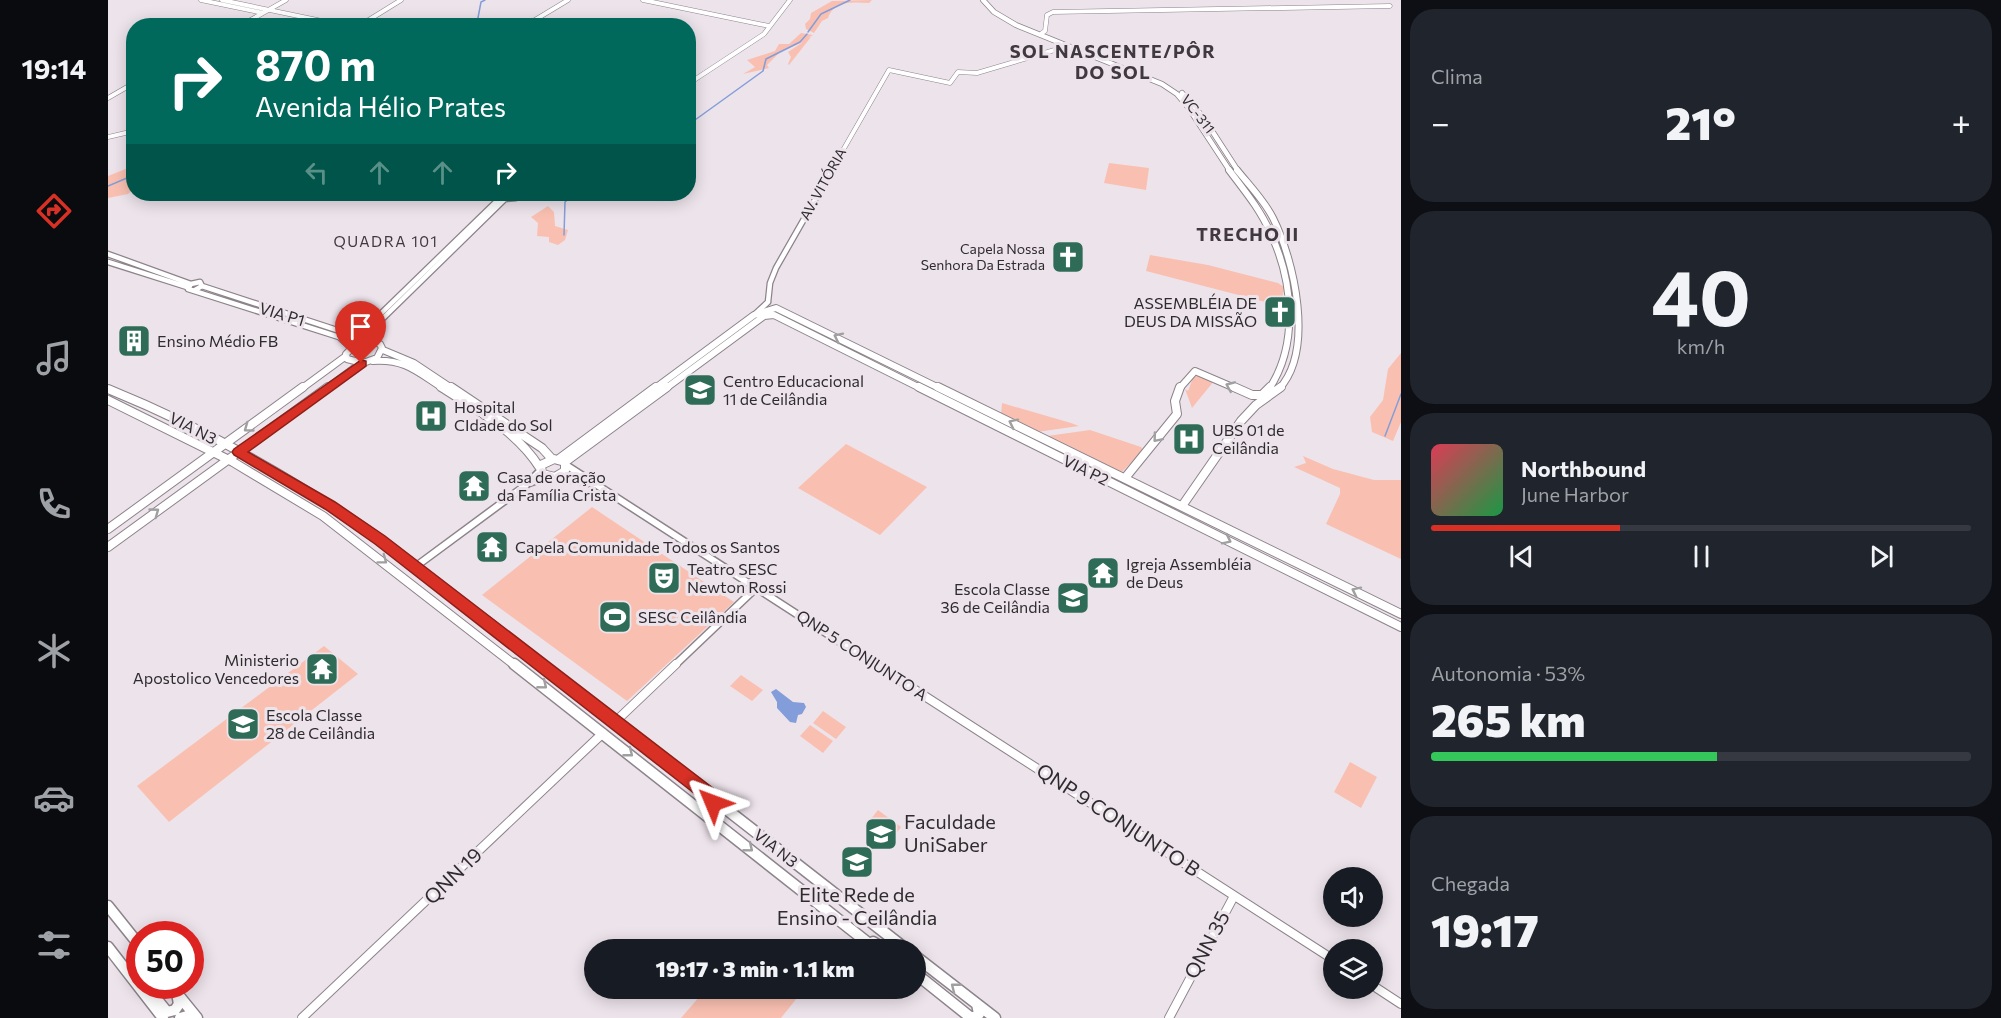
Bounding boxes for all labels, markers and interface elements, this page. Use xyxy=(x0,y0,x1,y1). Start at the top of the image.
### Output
text: 870 m xyxy=(255,38,376,90)
district label: SOL NASCENTE/PÔR DO SOL xyxy=(1010,40,1216,83)
icon: right xyxy=(156,42,234,120)
text: 19:14 xyxy=(22,52,86,85)
text: Clima xyxy=(1431,64,1483,88)
text: Avenida Hélio Prates xyxy=(255,90,506,123)
street label: VC-311 xyxy=(1178,91,1219,136)
text: 21° xyxy=(1665,94,1736,149)
text: − xyxy=(1431,101,1450,142)
text: + xyxy=(1952,101,1971,142)
street label: AV. VITÓRIA xyxy=(796,144,850,223)
icon: left xyxy=(300,156,333,189)
icon: ahead xyxy=(363,156,396,189)
icon: ahead xyxy=(426,156,459,189)
icon: right xyxy=(489,156,522,189)
icon: directions xyxy=(33,190,75,232)
district label: TRECHO II xyxy=(1196,223,1300,245)
district label: QUADRA 101 xyxy=(333,232,439,250)
church icon: Capela Nossa Senhora Da Estrada xyxy=(1050,239,1086,275)
place label: Capela Nossa Senhora Da Estrada xyxy=(921,240,1045,273)
text: 40 xyxy=(1651,247,1751,342)
place label: ASSEMBLÉIA DE DEUS DA MISSÃO xyxy=(1124,293,1257,330)
church icon: ASSEMBLÉIA DE DEUS DA MISSÃO xyxy=(1262,294,1298,330)
street label: VIA P1 xyxy=(257,298,307,329)
pin xyxy=(335,301,386,363)
icon: arrive xyxy=(344,310,377,343)
building icon: Ensino Médio FB xyxy=(116,323,152,359)
place label: Ensino Médio FB xyxy=(157,331,278,350)
one-way arrow xyxy=(833,333,844,344)
text: km/h xyxy=(1677,334,1725,358)
icon: music xyxy=(33,337,75,379)
place label: Centro Educacional 11 de Ceilândia xyxy=(723,371,864,408)
school or university icon: Centro Educacional 11 de Ceilândia xyxy=(682,372,718,408)
one-way arrow xyxy=(1225,381,1236,393)
place label: Hospital CIdade do Sol xyxy=(454,397,553,434)
hospital icon: Hospital CIdade do Sol xyxy=(413,398,449,434)
street label: VIA N3 xyxy=(166,408,220,448)
one-way arrow xyxy=(1008,418,1019,430)
place label: UBS 01 de Ceilândia xyxy=(1212,420,1285,457)
one-way arrow xyxy=(244,421,255,432)
hospital icon: UBS 01 de Ceilândia xyxy=(1171,421,1207,457)
one-way arrow xyxy=(1153,431,1164,442)
street label: VIA P2 xyxy=(1060,450,1112,489)
text: Northbound xyxy=(1521,455,1646,482)
place label: Casa de oração da Família Crista xyxy=(497,467,616,504)
temple icon: Casa de oração da Família Crista xyxy=(456,468,492,504)
text: June Harbor xyxy=(1521,482,1629,506)
icon: phone xyxy=(33,483,75,525)
one-way arrow xyxy=(149,509,160,520)
temple icon: Capela Comunidade Todos os Santos xyxy=(474,529,510,565)
one-way arrow xyxy=(1221,533,1231,544)
place label: Capela Comunidade Todos os Santos xyxy=(515,537,780,556)
icon: previous xyxy=(1505,540,1538,573)
icon: pause xyxy=(1685,540,1718,573)
icon: next xyxy=(1865,540,1898,573)
one-way arrow xyxy=(376,552,387,563)
place label: Igreja Assembléia de Deus xyxy=(1126,554,1252,591)
temple icon: Igreja Assembléia de Deus xyxy=(1085,555,1121,591)
place label: Teatro SESC Newton Rossi xyxy=(687,559,787,596)
theatre icon: Teatro SESC Newton Rossi xyxy=(646,560,682,596)
place label: Escola Classe 36 de Ceilândia xyxy=(941,579,1050,616)
school or university icon: Escola Classe 36 de Ceilândia xyxy=(1055,580,1091,616)
one-way arrow xyxy=(1352,587,1363,599)
sports icon: SESC Ceilândia xyxy=(597,599,633,635)
street label: QNP 5 CONJUNTO A xyxy=(793,605,931,704)
place label: SESC Ceilândia xyxy=(638,607,747,626)
icon: climate xyxy=(33,630,75,672)
place label: Ministerio Apostolico Vencedores xyxy=(133,650,299,687)
temple icon: Ministerio Apostolico Vencedores xyxy=(304,651,340,687)
text: Autonomia · 53% xyxy=(1431,661,1585,685)
one-way arrow xyxy=(536,678,547,689)
text: 265 km xyxy=(1431,691,1586,746)
place label: Escola Classe 28 de Ceilândia xyxy=(266,705,375,742)
school or university icon: Escola Classe 28 de Ceilândia xyxy=(225,706,261,742)
one-way arrow xyxy=(622,745,633,756)
street label: QNP 9 CONJUNTO B xyxy=(1032,757,1205,881)
position arrow xyxy=(681,771,745,835)
icon: car xyxy=(33,777,75,819)
place label: Faculdade UniSaber xyxy=(904,809,996,856)
school or university icon: Faculdade UniSaber xyxy=(863,816,899,852)
street label: VIA N3 xyxy=(750,824,802,871)
one-way arrow xyxy=(743,841,754,852)
street label: QNN 19 xyxy=(418,842,486,909)
school or university icon: Elite Rede de Ensino - Ceilândia xyxy=(839,844,875,880)
map controls xyxy=(1323,867,1383,999)
button: sound xyxy=(1323,867,1383,927)
text: Chegada xyxy=(1431,871,1510,895)
place label: Elite Rede de Ensino - Ceilândia xyxy=(777,882,937,929)
text: 19:17 xyxy=(1431,901,1539,956)
street label: QNN 35 xyxy=(1178,907,1234,982)
speed limit sign: 50 xyxy=(126,921,204,999)
icon: filters xyxy=(33,924,75,966)
button: layers xyxy=(1323,939,1383,999)
text: 19:17 · 3 min · 1.1 km xyxy=(656,955,854,982)
one-way arrow xyxy=(951,983,962,994)

